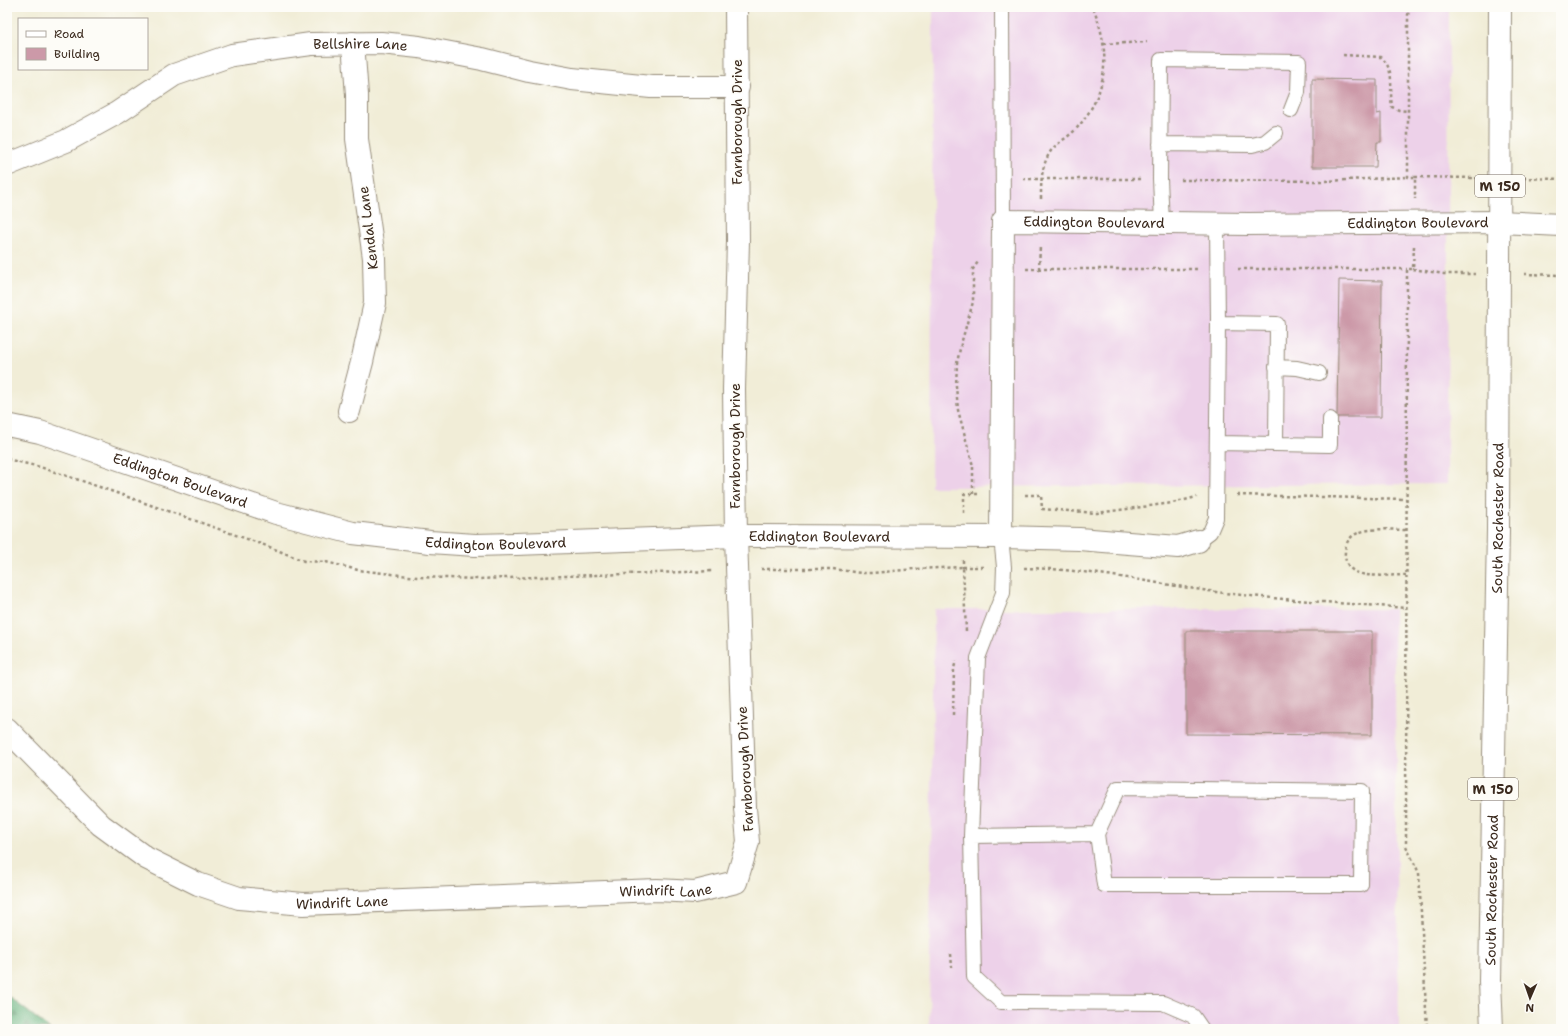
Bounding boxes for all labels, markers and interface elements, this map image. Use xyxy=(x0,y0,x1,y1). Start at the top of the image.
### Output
legend xyxy=(18,18,148,70)
text: Road xyxy=(54,26,85,42)
street label: Bellshire Lane xyxy=(313,34,409,55)
text: Building xyxy=(54,46,100,62)
street label: Farnborough Drive xyxy=(728,59,746,185)
road number: M 150 xyxy=(1475,175,1525,197)
street label: Kendal Lane xyxy=(354,185,382,271)
street label: Eddington Boulevard xyxy=(1023,212,1165,232)
street label: Eddington Boulevard xyxy=(1347,213,1489,232)
street label: Farnborough Drive xyxy=(726,383,744,509)
street label: South Rochester Road xyxy=(1488,442,1507,594)
street label: Eddington Boulevard xyxy=(110,449,250,512)
street label: Eddington Boulevard xyxy=(749,527,890,546)
street label: Eddington Boulevard xyxy=(424,532,567,554)
street label: Farnborough Drive xyxy=(733,706,757,832)
road number: M 150 xyxy=(1468,778,1518,800)
street label: South Rochester Road xyxy=(1481,814,1502,966)
street label: Windrift Lane xyxy=(619,879,714,901)
street label: Windrift Lane xyxy=(295,892,389,914)
north arrow xyxy=(1510,978,1550,1018)
text: N xyxy=(1525,1000,1534,1015)

